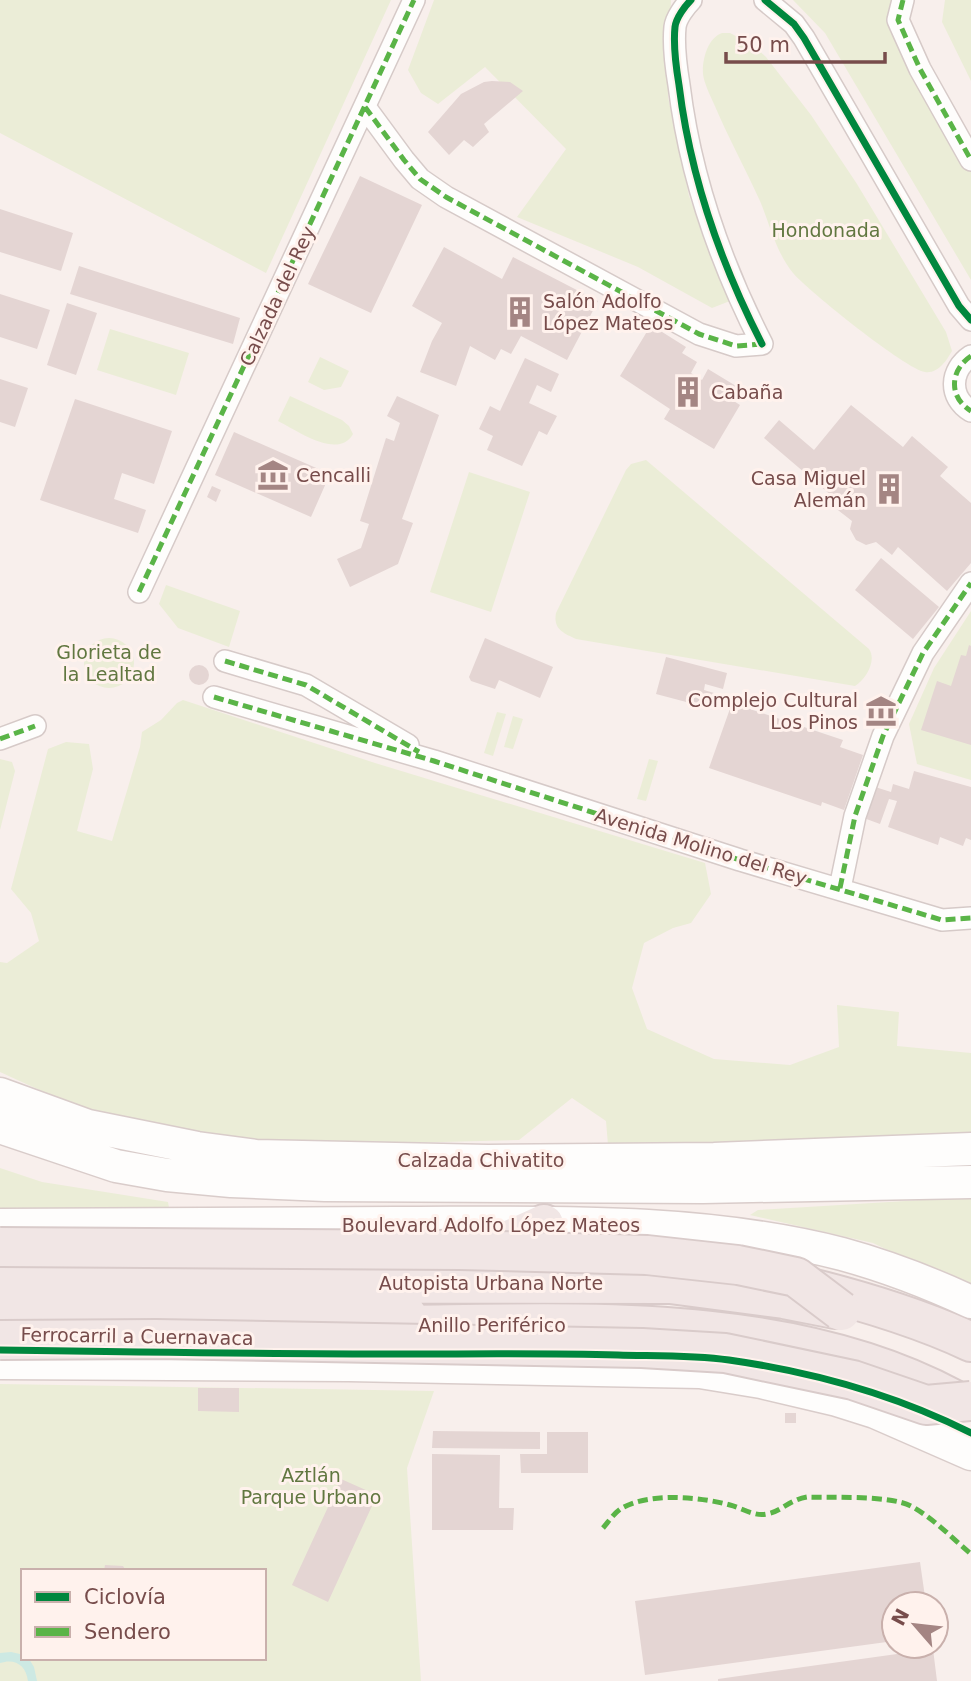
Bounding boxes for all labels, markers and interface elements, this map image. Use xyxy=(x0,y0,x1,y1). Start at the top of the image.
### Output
scale bar xyxy=(726,21,885,65)
text: 50 m xyxy=(736,33,790,57)
park label: Hondonada xyxy=(771,219,881,241)
street label: Calzada del Rey xyxy=(235,223,319,369)
place label: Salón Adolfo López Mateos xyxy=(543,290,673,334)
building icon: Salón Adolfo López Mateos xyxy=(503,295,537,329)
building icon: Cabaña xyxy=(671,375,705,409)
place label: Cabaña xyxy=(711,381,783,403)
museum icon: Cencalli xyxy=(256,458,290,492)
place label: Cencalli xyxy=(296,464,371,486)
place label: Casa Miguel Alemán xyxy=(751,467,866,511)
building icon: Casa Miguel Alemán xyxy=(872,472,906,506)
park label: Glorieta de la Lealtad xyxy=(56,641,162,685)
place label: Complejo Cultural Los Pinos xyxy=(688,689,858,733)
museum icon: Complejo Cultural Los Pinos xyxy=(864,694,898,728)
street label: Avenida Molino del Rey xyxy=(592,803,810,889)
street label: Calzada Chivatito xyxy=(398,1149,564,1171)
street label: Boulevard Adolfo López Mateos xyxy=(342,1214,640,1236)
street label: Autopista Urbana Norte xyxy=(379,1272,603,1294)
street label: Anillo Periférico xyxy=(418,1314,566,1336)
street label: Ferrocarril a Cuernavaca xyxy=(20,1323,254,1349)
park label: Aztlán Parque Urbano xyxy=(241,1464,381,1508)
legend xyxy=(21,1569,266,1660)
text: Ciclovía xyxy=(84,1585,166,1609)
north arrow xyxy=(880,1590,950,1660)
text: N xyxy=(887,1605,913,1629)
text: Sendero xyxy=(84,1620,171,1644)

